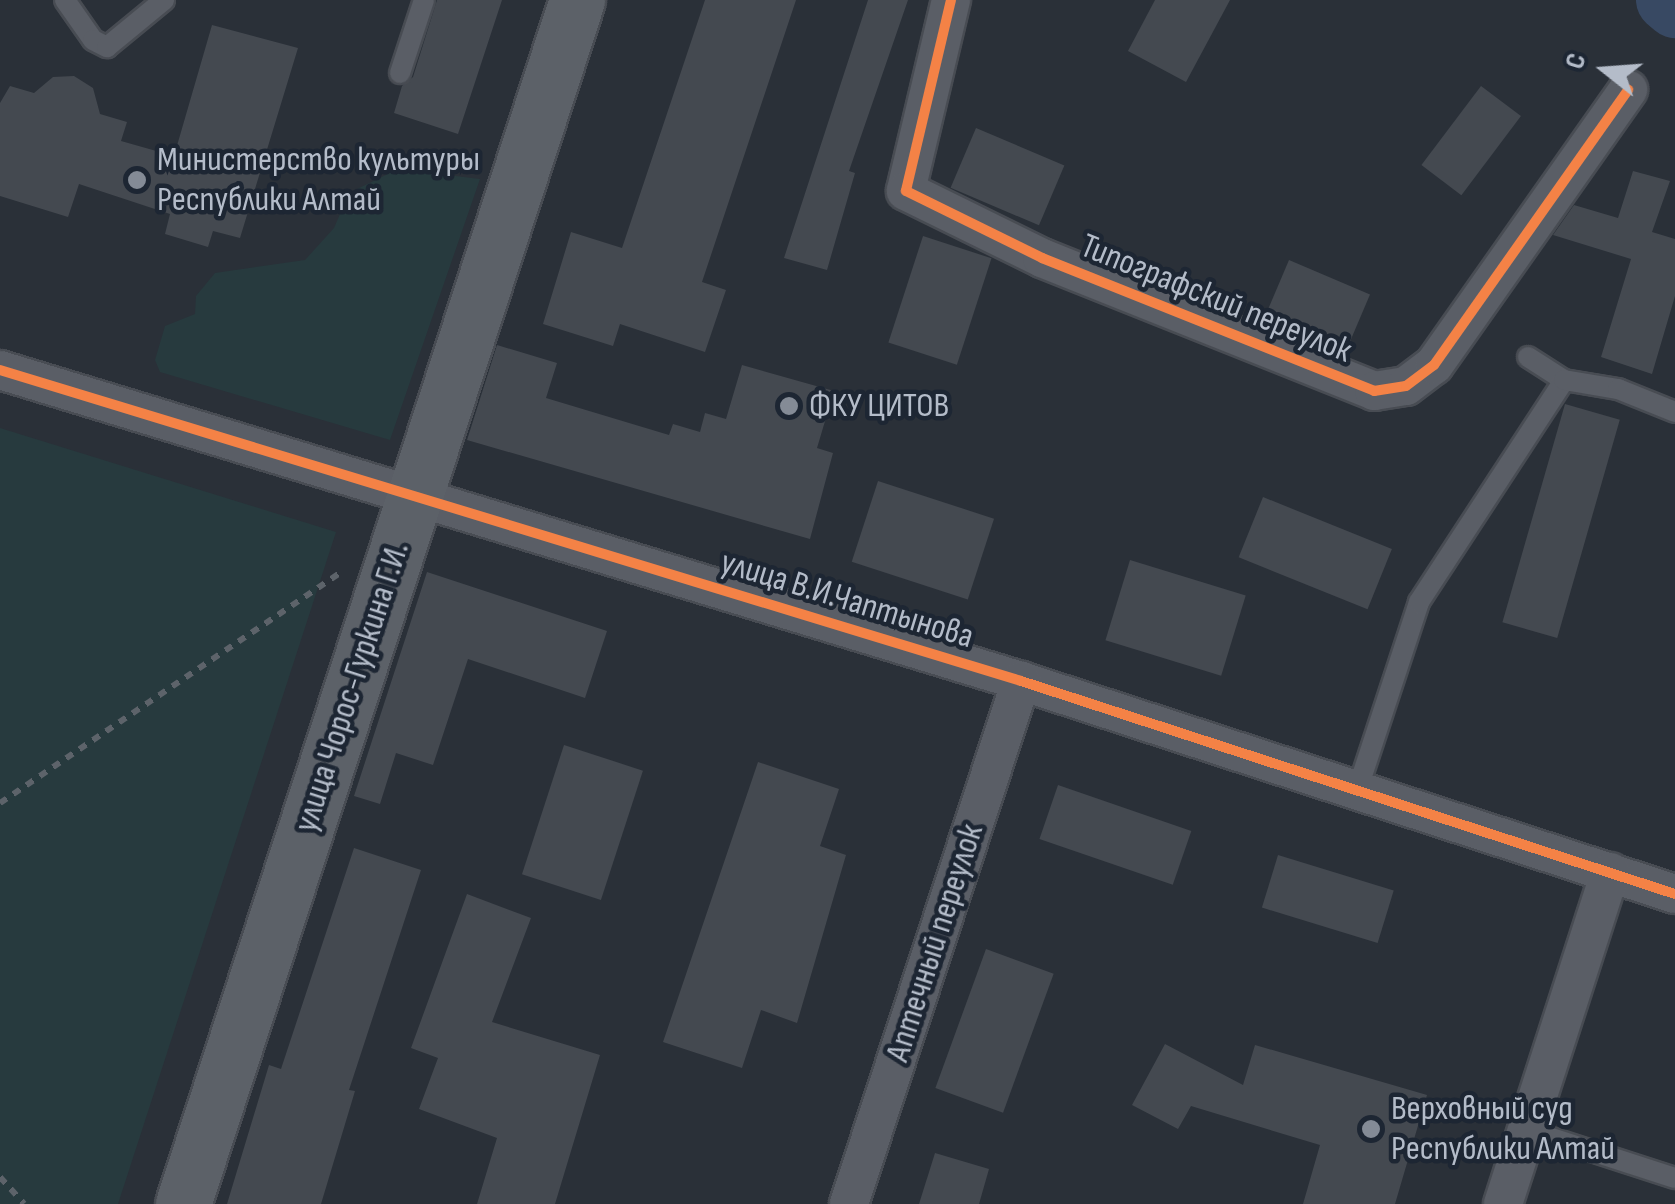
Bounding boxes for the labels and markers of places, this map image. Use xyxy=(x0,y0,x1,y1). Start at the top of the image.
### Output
place label: Министерство культуры Республики Алтай xyxy=(157,139,480,221)
marker: Министерство культуры Республики Алтай xyxy=(126,169,148,191)
place label: ФКУ ЦИТОВ xyxy=(809,385,949,427)
marker: ФКУ ЦИТОВ xyxy=(778,395,800,417)
place label: Верховный суд Республики Алтай xyxy=(1391,1088,1615,1170)
marker: Верховный суд Республики Алтай xyxy=(1360,1118,1382,1140)

